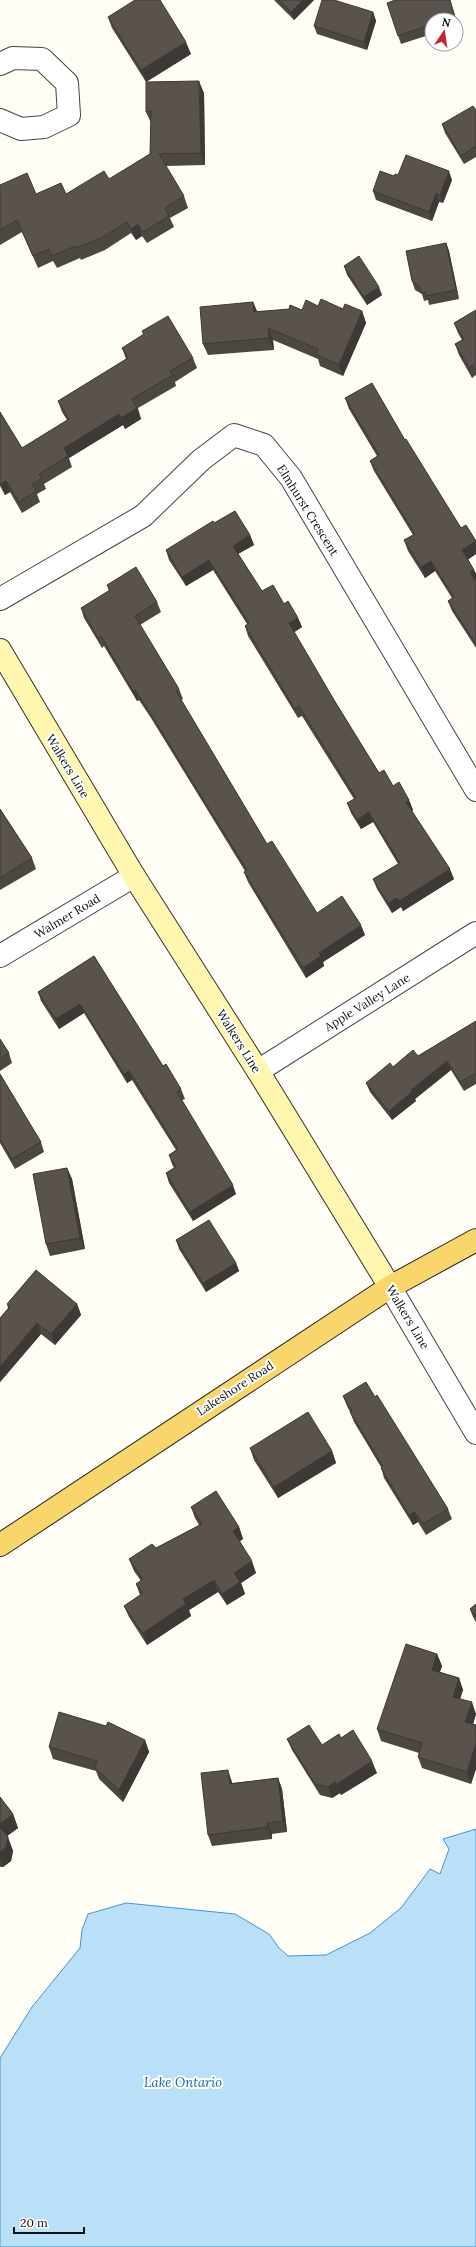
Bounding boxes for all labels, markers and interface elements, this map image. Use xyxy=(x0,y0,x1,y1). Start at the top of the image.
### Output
north arrow xyxy=(424,12,464,52)
text: N xyxy=(441,14,452,30)
street label: Elmhurst Crescent xyxy=(274,462,342,559)
street label: Walkers Line xyxy=(43,731,93,801)
street label: Walmer Road xyxy=(31,890,103,942)
street label: Apple Valley Lane xyxy=(321,969,413,1035)
street label: Walkers Line xyxy=(214,1007,265,1076)
street label: Walkers Line xyxy=(383,1282,433,1352)
street label: Lakeshore Road xyxy=(194,1358,276,1418)
water label: Lake Ontario xyxy=(144,2074,222,2091)
scale bar xyxy=(14,2209,84,2235)
text: 20 m xyxy=(20,2215,48,2230)

